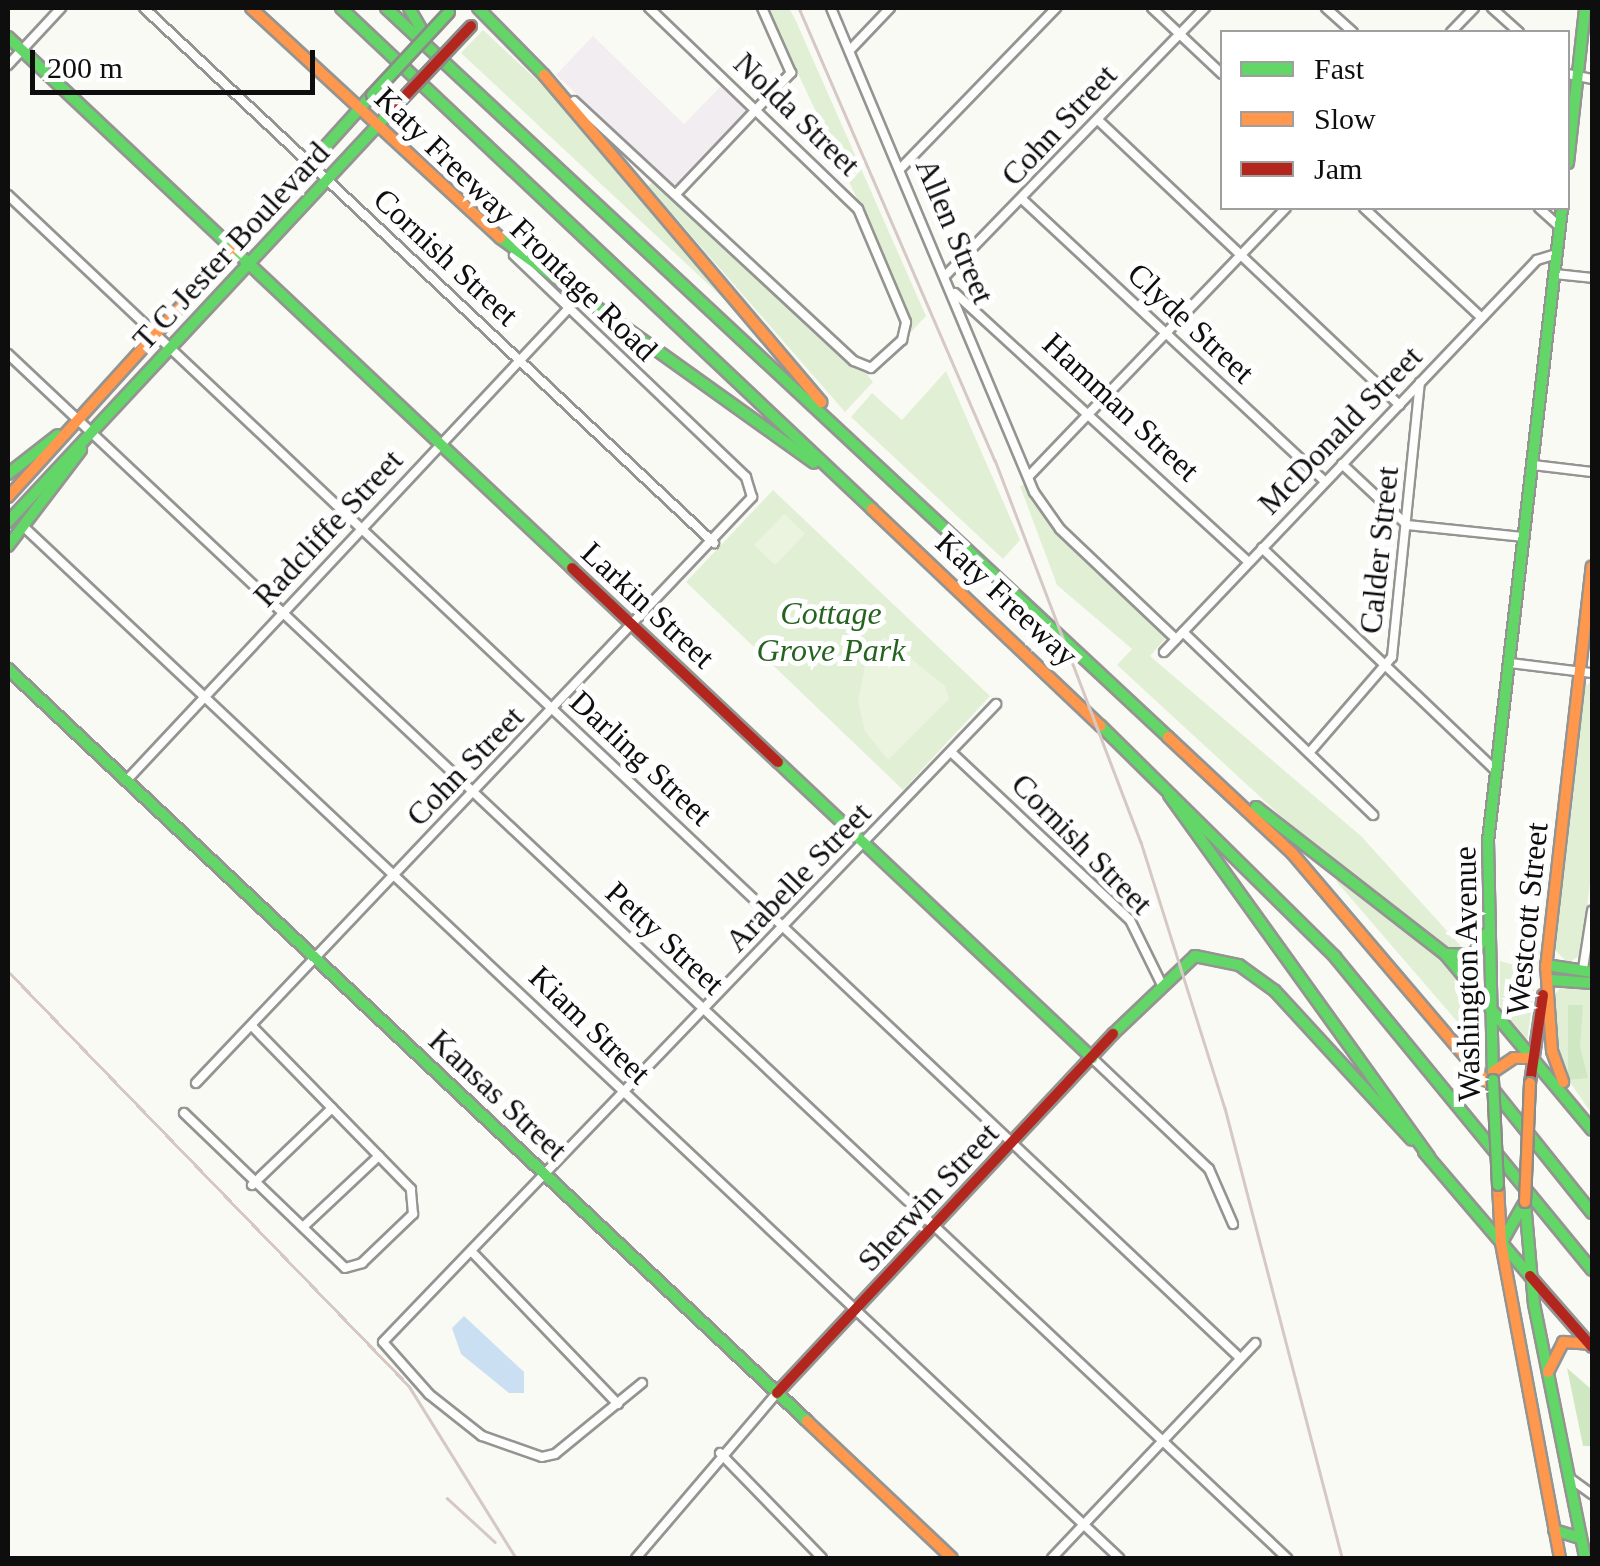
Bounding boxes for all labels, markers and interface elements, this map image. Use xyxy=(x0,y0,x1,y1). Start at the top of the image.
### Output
scale bar xyxy=(35,30,320,92)
legend xyxy=(1220,30,1570,210)
street label: Nolda Street xyxy=(726,44,868,184)
text: 200 m xyxy=(47,51,123,84)
text: Fast xyxy=(1314,52,1364,85)
street label: Cohn Street xyxy=(993,56,1125,194)
street label: Katy Freeway Frontage Road xyxy=(367,79,665,369)
text: Slow xyxy=(1314,102,1376,135)
street label: T C Jester Boulevard xyxy=(125,134,337,358)
text: Jam xyxy=(1314,152,1362,185)
street label: Allen Street xyxy=(907,153,1003,309)
street label: Cornish Street xyxy=(366,180,526,334)
street label: Clyde Street xyxy=(1120,255,1262,391)
street label: Hamman Street xyxy=(1035,325,1207,489)
street label: McDonald Street xyxy=(1250,338,1430,522)
street label: Radcliffe Street xyxy=(245,441,411,615)
street label: Calder Street xyxy=(1351,464,1407,636)
street label: Katy Freeway xyxy=(928,523,1086,675)
street label: Larkin Street xyxy=(573,534,723,676)
park label: Cottage Grove Park xyxy=(757,595,905,670)
street label: Darling Street xyxy=(562,682,720,834)
street label: Cohn Street xyxy=(398,698,532,834)
street label: Cornish Street xyxy=(1003,765,1161,923)
street label: Arabelle Street xyxy=(717,794,879,960)
street label: Westcott Street xyxy=(1498,821,1556,1017)
street label: Washington Avenue xyxy=(1446,845,1488,1103)
street label: Petty Street xyxy=(598,873,732,1003)
street label: Kiam Street xyxy=(521,958,659,1092)
street label: Kansas Street xyxy=(421,1021,575,1169)
street label: Sherwin Street xyxy=(849,1115,1007,1279)

